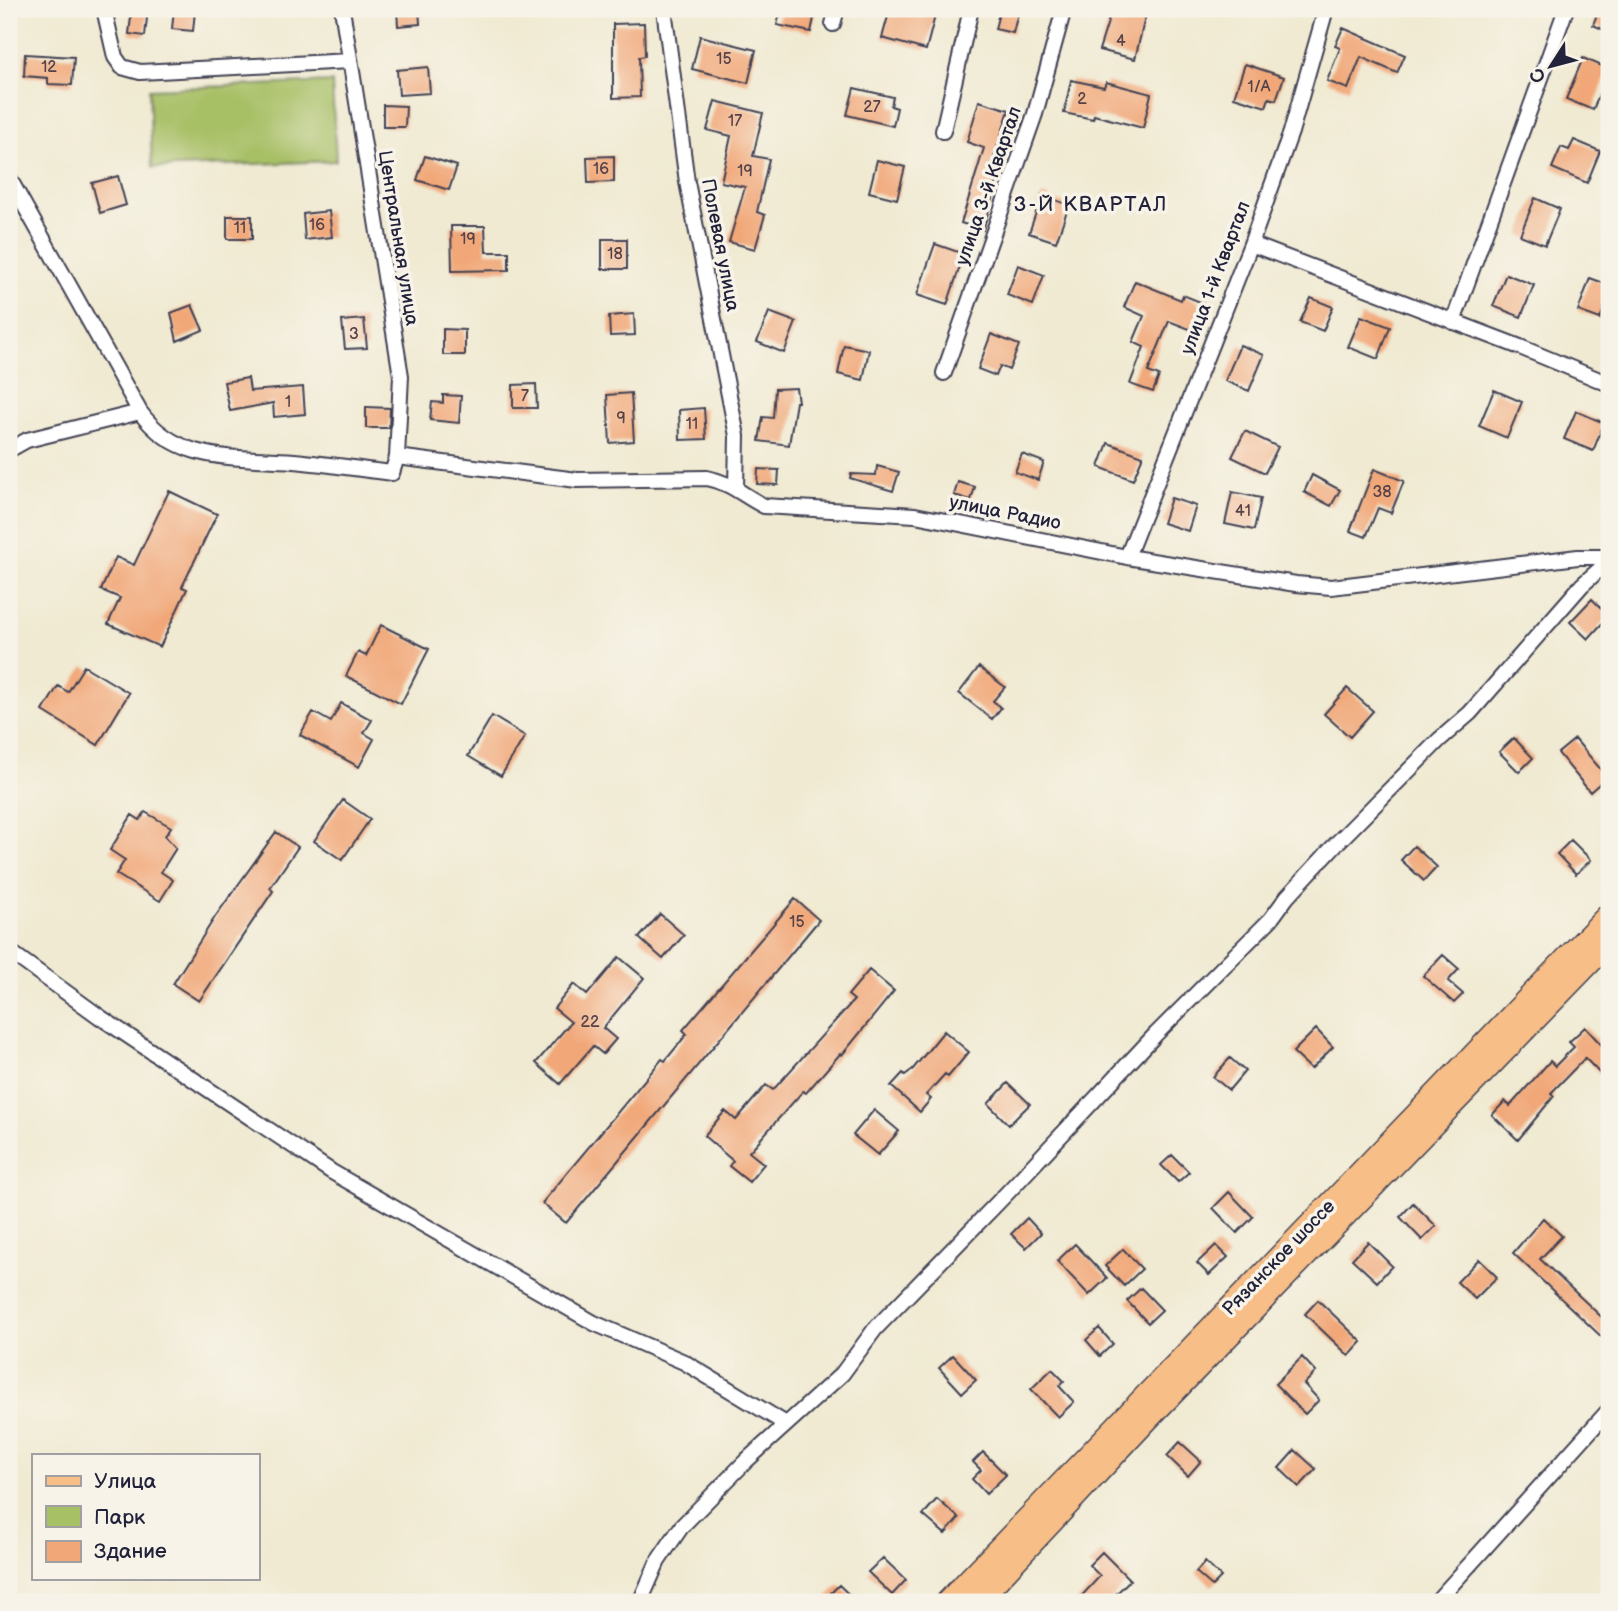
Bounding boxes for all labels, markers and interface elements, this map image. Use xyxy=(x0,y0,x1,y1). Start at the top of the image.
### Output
house number: 4 xyxy=(1116,32,1126,51)
north arrow xyxy=(1516,32,1586,102)
house number: 15 xyxy=(716,50,732,69)
house number: 12 xyxy=(41,58,57,77)
text: С xyxy=(1525,63,1552,87)
house number: 1/А xyxy=(1247,78,1271,97)
house number: 2 xyxy=(1077,90,1087,109)
house number: 27 xyxy=(863,98,881,117)
street label: улица 3-й Квартал xyxy=(951,104,1027,268)
house number: 17 xyxy=(728,112,742,131)
street label: Центральная улица xyxy=(373,149,423,327)
house number: 16 xyxy=(593,160,609,179)
house number: 19 xyxy=(737,162,753,181)
street label: Полевая улица xyxy=(696,177,744,313)
district label: 3-Й КВАРТАЛ xyxy=(1014,192,1168,217)
street label: улица 1-й Квартал xyxy=(1176,198,1256,358)
house number: 16 xyxy=(309,216,325,235)
house number: 11 xyxy=(234,219,246,238)
house number: 19 xyxy=(460,230,476,249)
house number: 18 xyxy=(607,245,623,264)
house number: 3 xyxy=(349,325,359,344)
house number: 7 xyxy=(521,387,529,406)
house number: 1 xyxy=(285,393,291,412)
house number: 9 xyxy=(616,409,626,428)
house number: 11 xyxy=(686,415,698,434)
house number: 38 xyxy=(1372,483,1392,502)
street label: улица Радио xyxy=(947,491,1063,535)
house number: 41 xyxy=(1235,502,1251,521)
house number: 15 xyxy=(789,913,805,932)
house number: 22 xyxy=(581,1013,600,1032)
street label: Рязанское шоссе xyxy=(1218,1195,1340,1321)
legend xyxy=(32,1454,259,1580)
text: Улица xyxy=(94,1469,157,1494)
text: Парк xyxy=(94,1505,145,1530)
text: Здание xyxy=(94,1539,167,1564)

